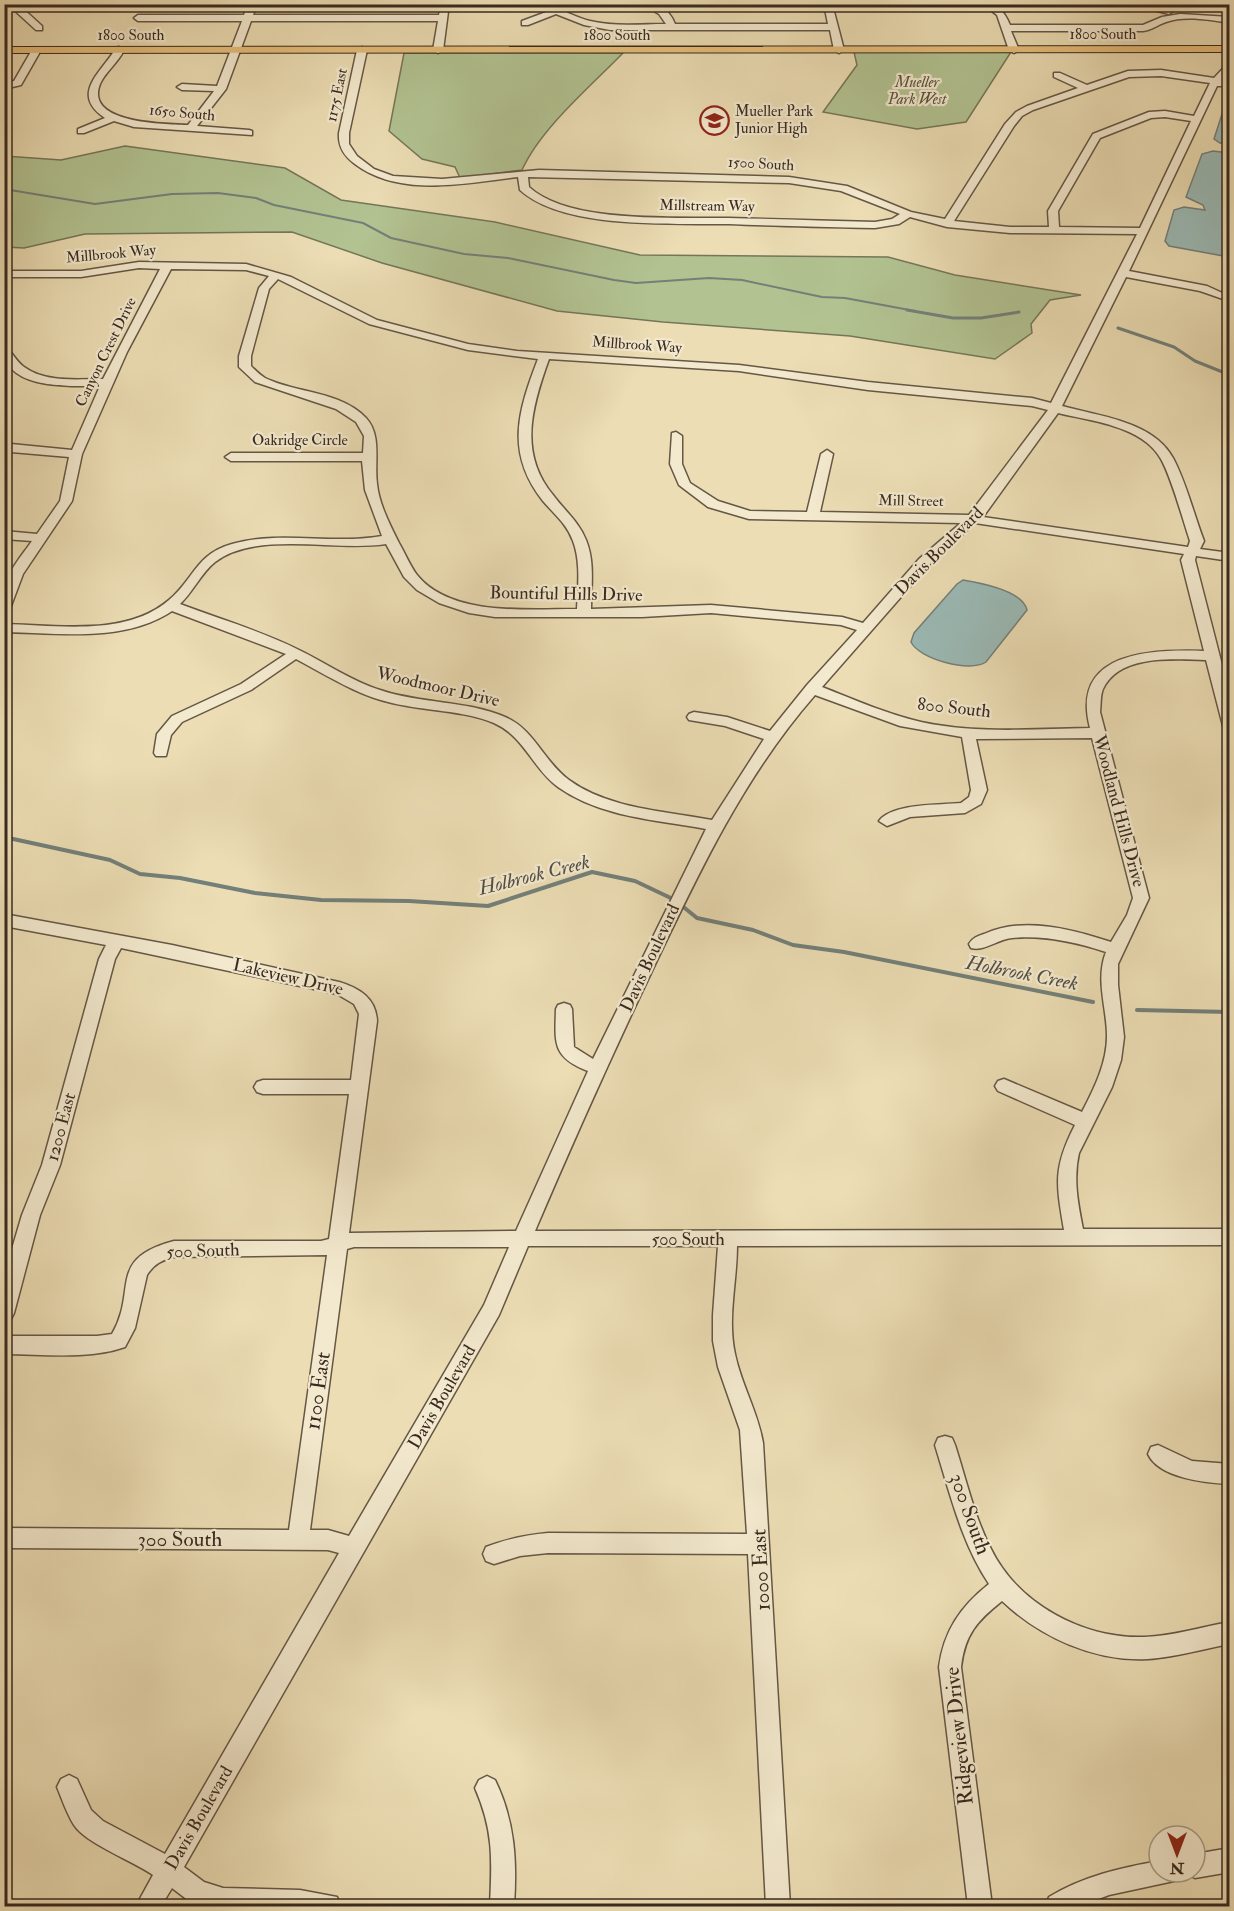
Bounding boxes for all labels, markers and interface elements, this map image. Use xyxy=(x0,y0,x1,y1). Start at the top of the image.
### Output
street label: 1800 South xyxy=(1070,25,1137,44)
street label: 1800 South xyxy=(98,26,165,45)
street label: 1800 South xyxy=(584,26,651,45)
street label: 1175 East xyxy=(322,66,352,124)
park label: Mueller Park West xyxy=(887,73,947,109)
street label: 1650 South xyxy=(148,101,216,125)
place label: Mueller Park Junior High xyxy=(734,102,813,139)
school or university icon: Mueller Park Junior High xyxy=(698,104,730,136)
street label: 1500 South xyxy=(727,153,795,175)
street label: Millstream Way xyxy=(659,196,755,216)
street label: Millbrook Way xyxy=(65,241,157,267)
street label: Canyon Crest Drive xyxy=(71,294,141,410)
street label: Millbrook Way xyxy=(591,332,683,358)
street label: Oakridge Circle xyxy=(252,431,348,450)
street label: Mill Street xyxy=(878,491,944,511)
street label: Davis Boulevard xyxy=(890,502,988,600)
street label: Bountiful Hills Drive xyxy=(489,581,643,607)
street label: Woodmoor Drive xyxy=(373,661,502,712)
street label: 800 South xyxy=(916,693,993,723)
street label: Woodland Hills Drive xyxy=(1087,731,1151,890)
water label: Holbrook Creek xyxy=(475,849,592,901)
street label: Davis Boulevard xyxy=(615,900,685,1016)
water label: Holbrook Creek xyxy=(963,950,1080,996)
street label: Lakeview Drive xyxy=(231,953,346,1001)
street label: 1200 East xyxy=(41,1090,81,1164)
street label: 500 South xyxy=(651,1228,725,1251)
street label: 500 South xyxy=(166,1238,241,1264)
street label: Davis Boulevard xyxy=(403,1341,481,1453)
street label: 1100 East xyxy=(299,1350,337,1432)
street label: 300 South xyxy=(943,1470,997,1558)
street label: 300 South xyxy=(138,1526,222,1553)
street label: 1000 East xyxy=(745,1528,777,1612)
street label: Ridgeview Drive xyxy=(938,1665,980,1806)
street label: Davis Boulevard xyxy=(160,1762,238,1874)
north arrow xyxy=(1147,1824,1207,1884)
text: N xyxy=(1169,1858,1185,1878)

